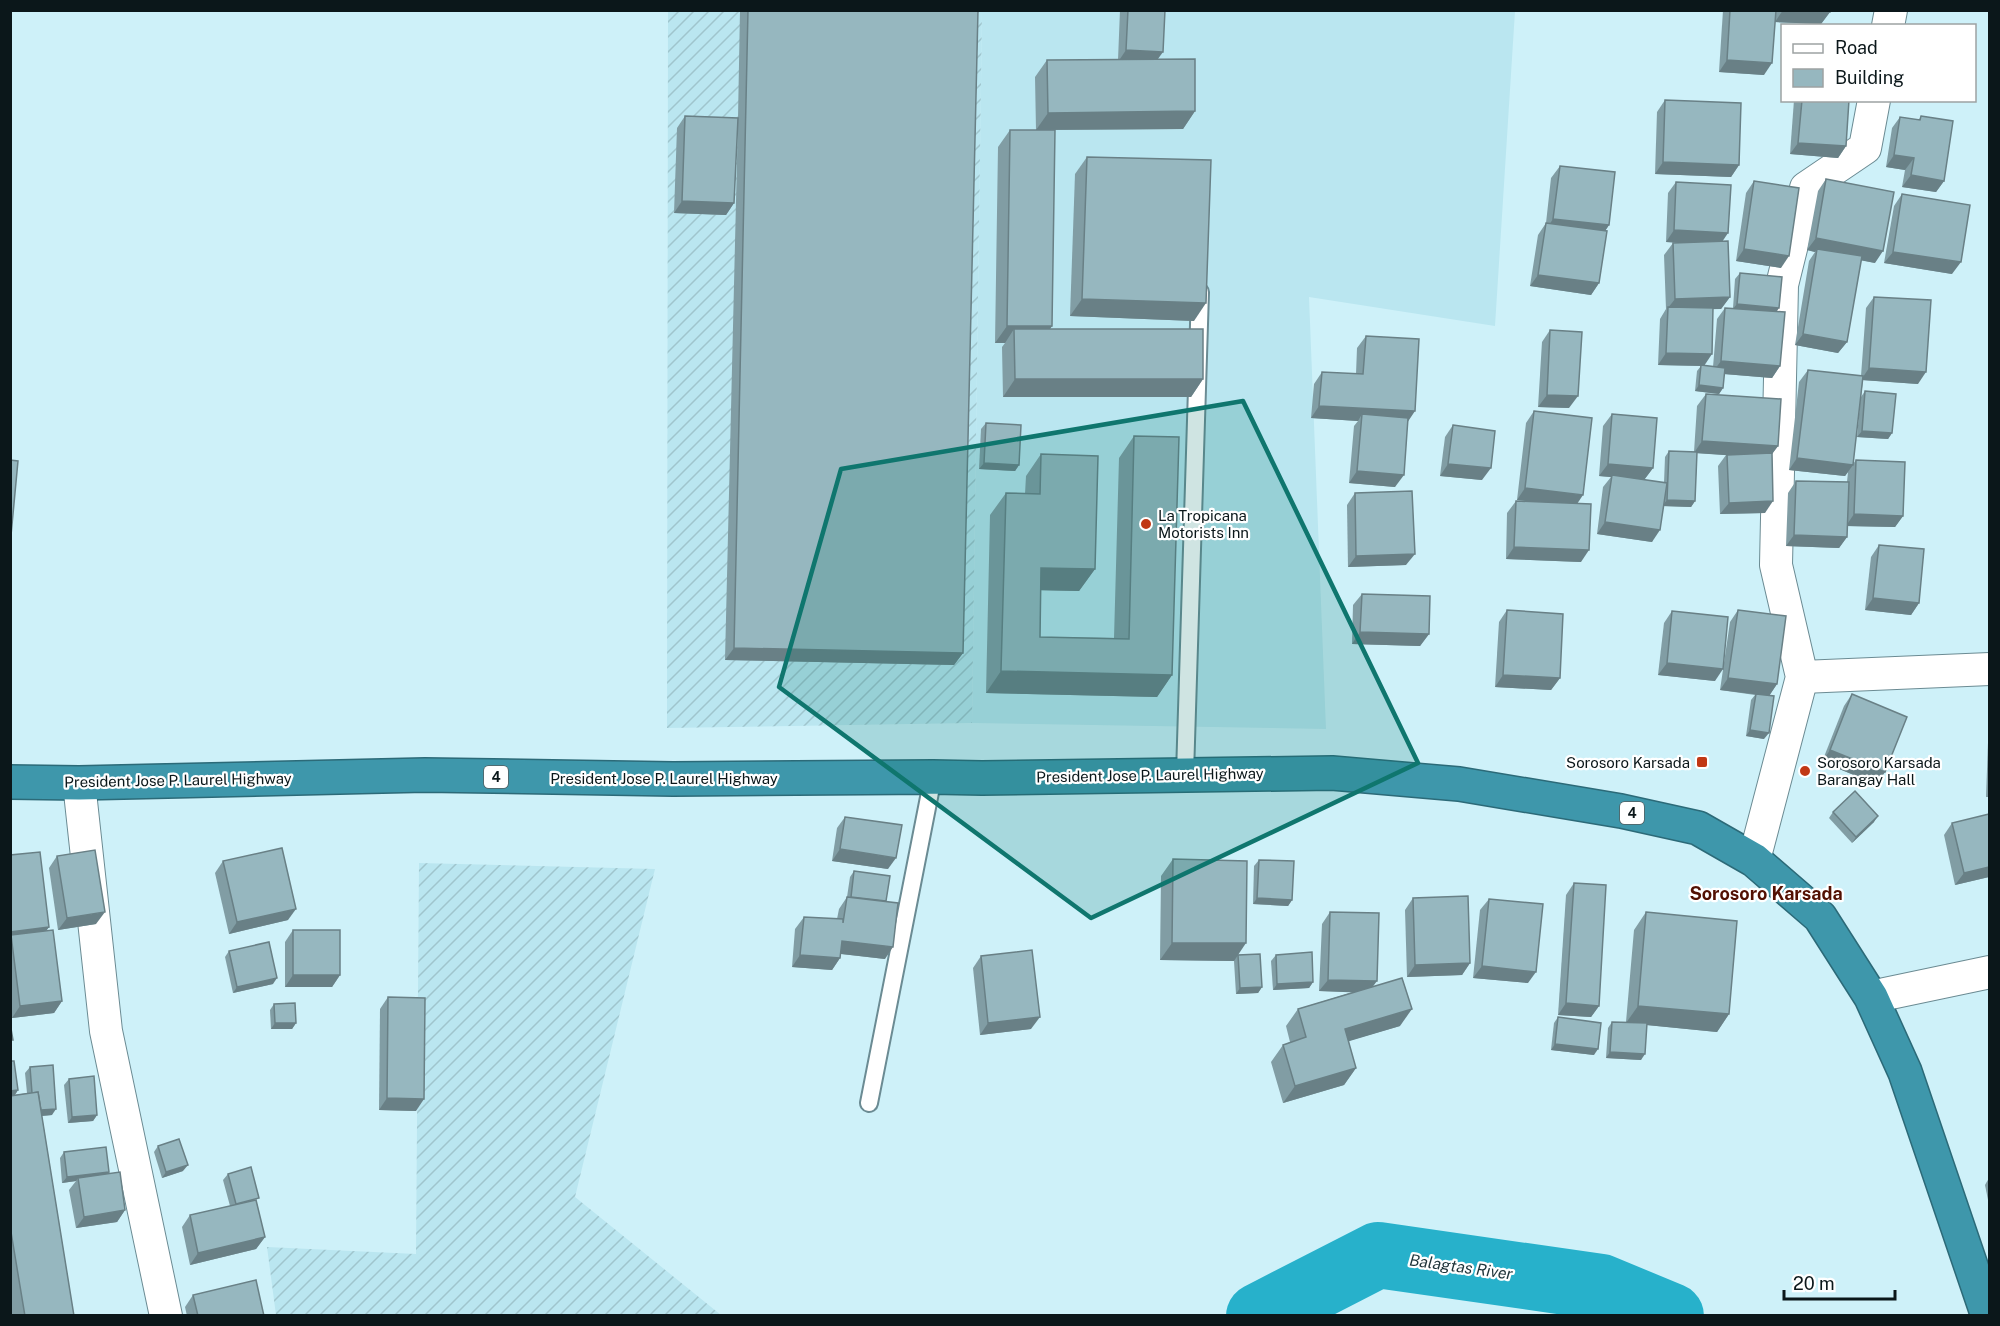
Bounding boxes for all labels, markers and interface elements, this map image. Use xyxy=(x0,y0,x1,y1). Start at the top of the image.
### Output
legend xyxy=(1781,24,1976,102)
text: Road xyxy=(1835,37,1878,58)
text: Building xyxy=(1835,67,1904,88)
place label: La Tropicana Motorists Inn xyxy=(1158,507,1249,541)
marker: La Tropicana Motorists Inn xyxy=(1139,517,1153,531)
place label: Sorosoro Karsada xyxy=(1566,754,1690,771)
place label: Sorosoro Karsada Barangay Hall xyxy=(1817,754,1941,788)
marker: Sorosoro Karsada xyxy=(1695,755,1709,769)
marker: Sorosoro Karsada Barangay Hall xyxy=(1798,764,1812,778)
street label: President Jose P. Laurel Highway xyxy=(1036,765,1264,785)
road number: 4 xyxy=(484,766,508,788)
street label: President Jose P. Laurel Highway xyxy=(64,770,292,790)
street label: President Jose P. Laurel Highway xyxy=(550,770,778,787)
road number: 4 xyxy=(1620,802,1644,824)
district label: Sorosoro Karsada xyxy=(1689,883,1843,904)
water label: Balagtas River xyxy=(1408,1250,1515,1284)
scale bar xyxy=(1784,1263,1895,1301)
text: 20 m xyxy=(1793,1273,1835,1294)

